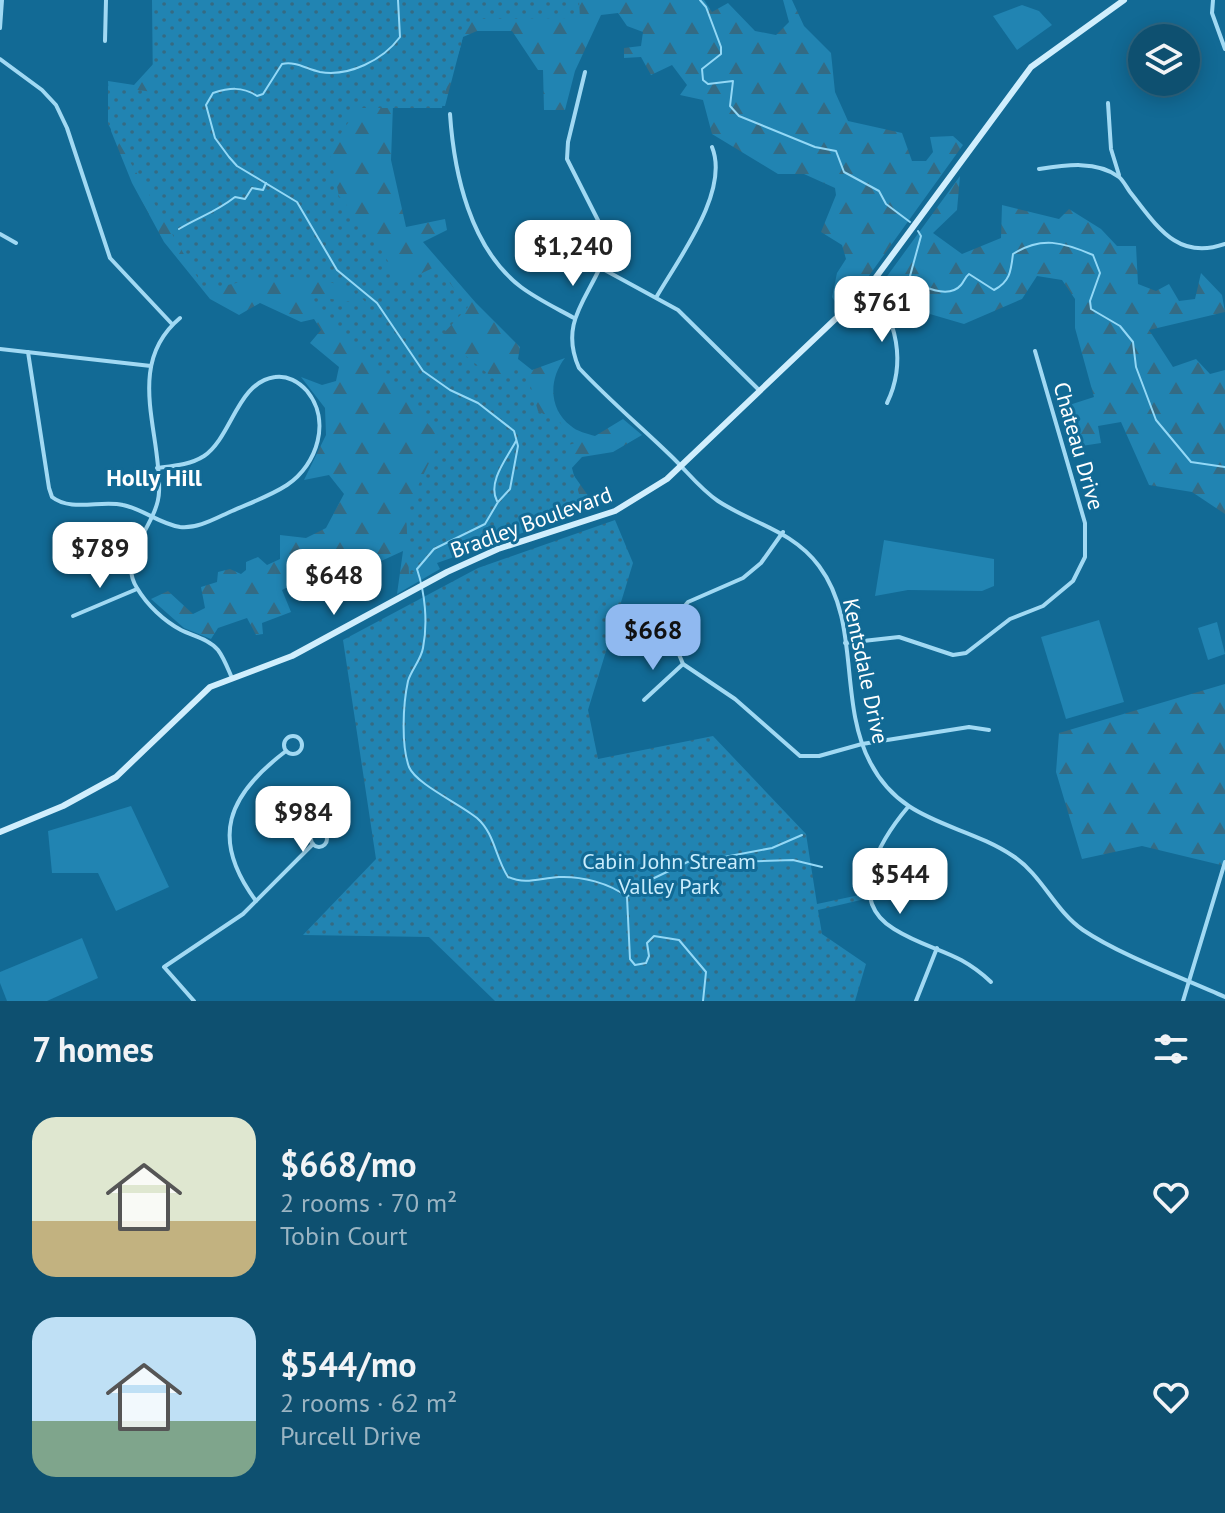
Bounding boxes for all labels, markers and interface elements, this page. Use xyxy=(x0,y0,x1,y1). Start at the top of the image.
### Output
map controls xyxy=(1128,24,1200,96)
button: layers xyxy=(1128,24,1200,96)
pin: $1,240 xyxy=(508,220,638,288)
text: $1,240 xyxy=(533,229,613,262)
pin: $761 xyxy=(835,276,929,344)
text: $761 xyxy=(853,285,911,318)
street label: Chateau Drive xyxy=(1047,379,1111,513)
district label: Holly Hill xyxy=(106,462,203,493)
street label: Bradley Boulevard xyxy=(446,480,616,564)
pin: $789 xyxy=(53,522,147,590)
text: $789 xyxy=(71,531,129,564)
pin: $648 xyxy=(287,549,381,617)
text: $648 xyxy=(305,558,363,591)
street label: Kentsdale Drive xyxy=(837,596,895,746)
pin: $668 xyxy=(606,604,700,672)
text: $668 xyxy=(624,613,682,646)
pin: $984 xyxy=(256,786,350,854)
text: $984 xyxy=(274,795,332,828)
park label: Cabin John Stream Valley Park xyxy=(582,847,756,900)
pin: $544 xyxy=(853,848,947,916)
text: $544 xyxy=(871,857,929,890)
text: 7 homes xyxy=(32,1027,154,1071)
icon: filters xyxy=(1149,1027,1193,1071)
text: $668/mo xyxy=(280,1142,417,1186)
icon: home xyxy=(96,1149,192,1245)
icon: heart xyxy=(1149,1175,1193,1219)
text: 2 rooms · 70 m² xyxy=(280,1186,457,1219)
text: Tobin Court xyxy=(280,1219,408,1252)
text: $544/mo xyxy=(280,1342,417,1386)
icon: home xyxy=(96,1349,192,1445)
icon: heart xyxy=(1149,1375,1193,1419)
text: 2 rooms · 62 m² xyxy=(280,1386,457,1419)
text: Purcell Drive xyxy=(280,1419,421,1452)

